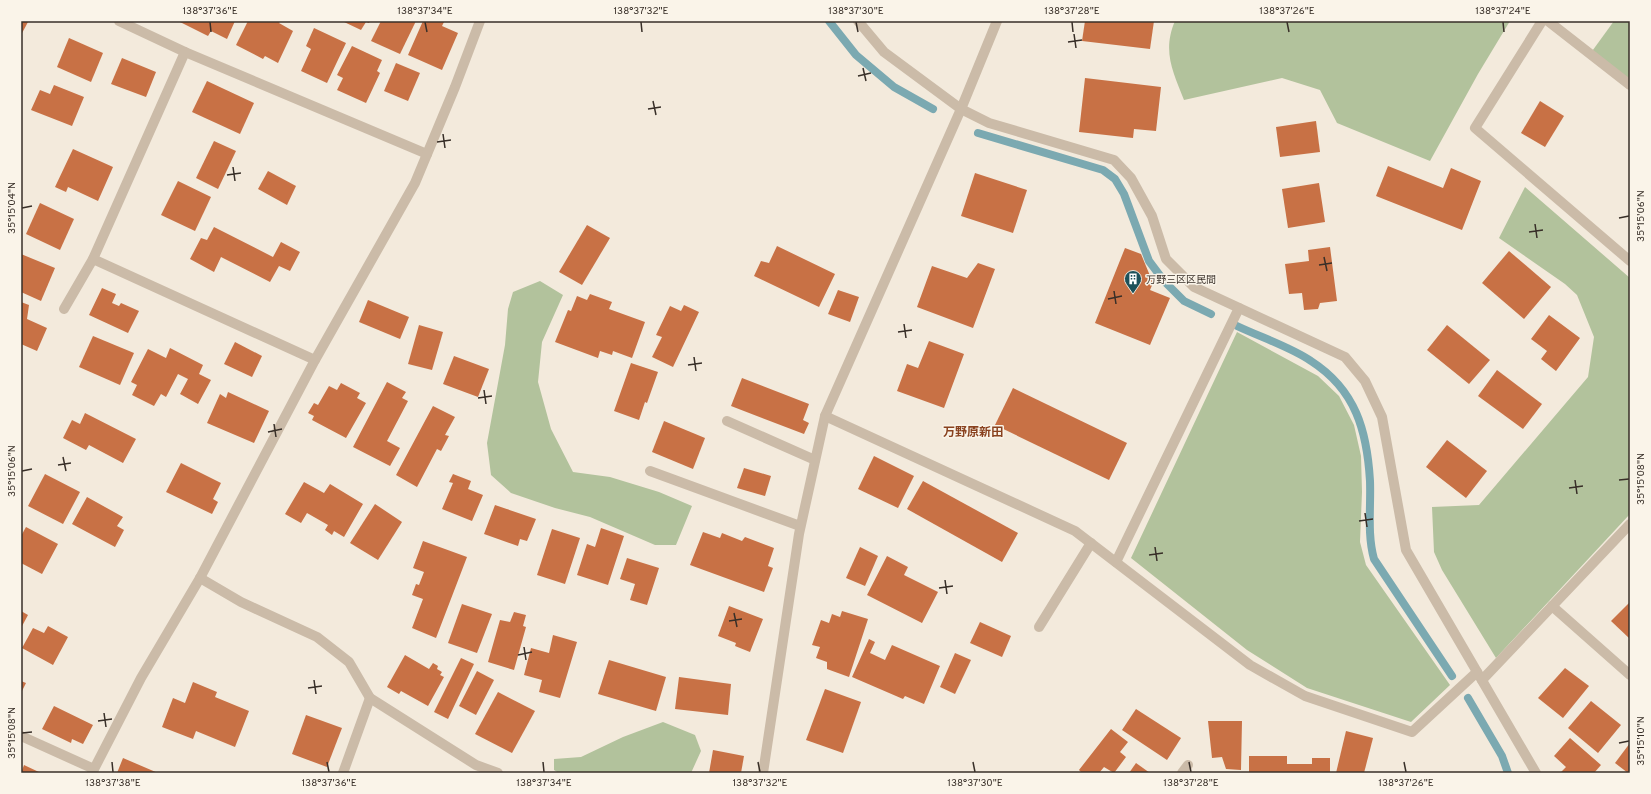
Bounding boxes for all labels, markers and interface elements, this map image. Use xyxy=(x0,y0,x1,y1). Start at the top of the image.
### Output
text: 138°37'36"E xyxy=(182,5,238,18)
text: 138°37'34"E xyxy=(397,5,453,18)
text: 138°37'32"E xyxy=(613,5,669,18)
text: 138°37'30"E xyxy=(828,5,884,18)
text: 138°37'28"E xyxy=(1044,5,1100,18)
text: 138°37'26"E xyxy=(1259,5,1315,18)
text: 138°37'24"E xyxy=(1475,5,1531,18)
text: 35°15'04"N xyxy=(6,182,19,234)
text: 35°15'06"N xyxy=(1635,190,1648,242)
building icon: 万野三区区民間 xyxy=(1123,269,1143,294)
place label: 万野三区区民間 xyxy=(1146,274,1216,287)
district label: 万野原新田 xyxy=(943,425,1003,441)
text: 35°15'06"N xyxy=(6,445,19,497)
text: 35°15'08"N xyxy=(1635,453,1648,505)
text: 35°15'08"N xyxy=(6,707,19,759)
text: 35°15'10"N xyxy=(1635,716,1648,766)
text: 138°37'38"E xyxy=(85,777,141,790)
text: 138°37'36"E xyxy=(301,777,357,790)
text: 138°37'34"E xyxy=(516,777,572,790)
text: 138°37'32"E xyxy=(732,777,788,790)
text: 138°37'30"E xyxy=(947,777,1003,790)
text: 138°37'28"E xyxy=(1163,777,1219,790)
text: 138°37'26"E xyxy=(1378,777,1434,790)

